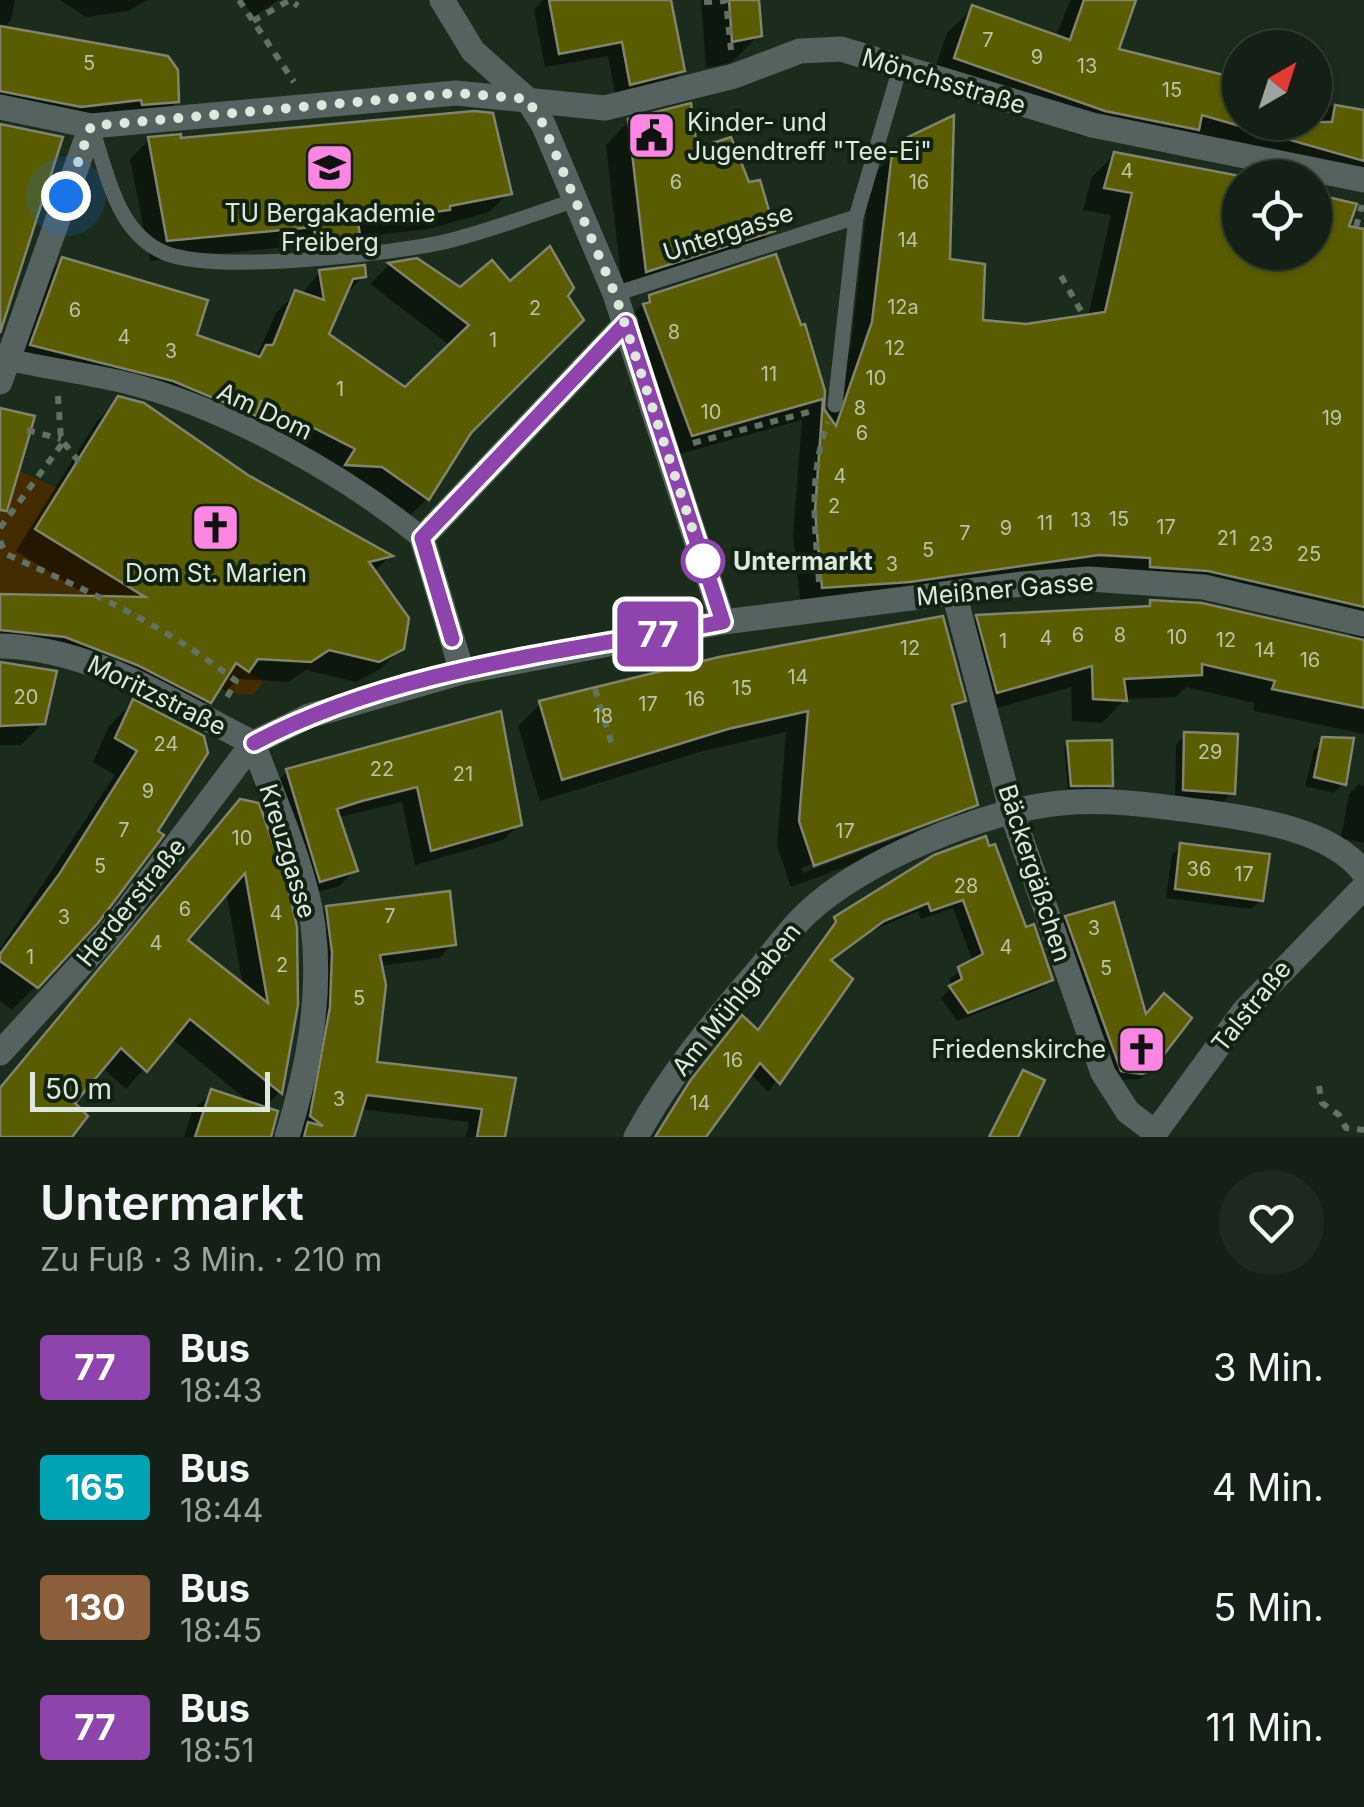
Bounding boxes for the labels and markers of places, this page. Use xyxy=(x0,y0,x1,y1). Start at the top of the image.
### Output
place label: Kinder- und Jugendtreff "Tee-Ei" xyxy=(687,107,932,166)
public building icon: Kinder- und Jugendtreff "Tee-Ei" xyxy=(626,110,678,162)
school or university icon: TU Bergakademie Freiberg xyxy=(304,141,356,193)
place label: TU Bergakademie Freiberg xyxy=(224,198,436,257)
church icon: Dom St. Marien xyxy=(190,501,242,553)
marker: Untermarkt xyxy=(682,540,724,582)
place label: Untermarkt xyxy=(733,546,873,576)
place label: Dom St. Marien xyxy=(125,558,307,588)
church icon: Friedenskirche xyxy=(1115,1023,1167,1075)
place label: Friedenskirche xyxy=(931,1034,1106,1064)

